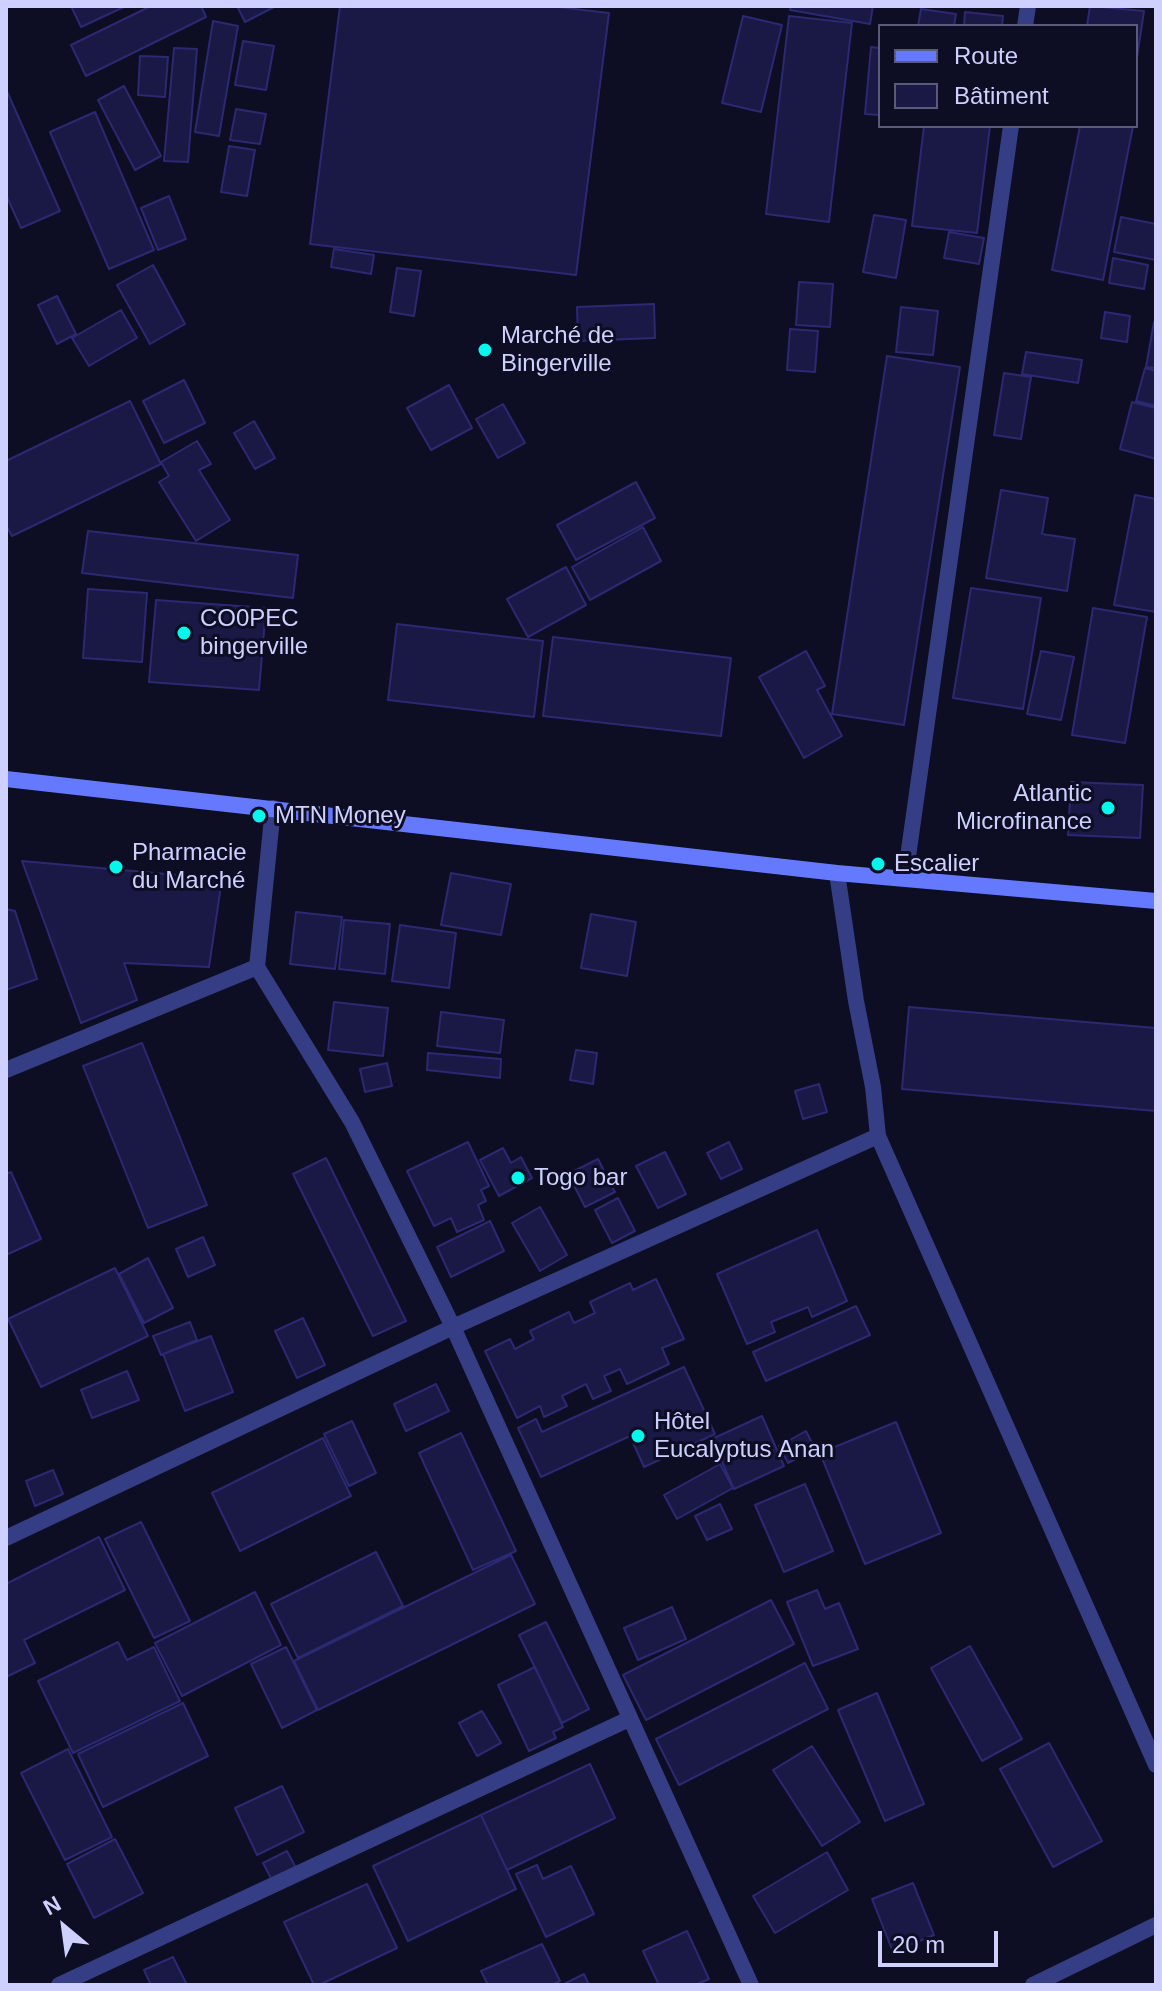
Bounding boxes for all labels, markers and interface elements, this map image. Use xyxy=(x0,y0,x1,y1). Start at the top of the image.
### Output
legend xyxy=(878,24,1138,128)
text: Route xyxy=(954,42,1018,69)
text: Bâtiment xyxy=(954,82,1049,109)
place label: Marché de Bingerville xyxy=(501,322,614,378)
marker: Marché de Bingerville xyxy=(476,341,494,359)
place label: CO0PEC bingerville xyxy=(200,605,308,661)
marker: CO0PEC bingerville xyxy=(175,624,193,642)
place label: Atlantic Microfinance xyxy=(956,780,1092,836)
marker: Atlantic Microfinance xyxy=(1099,799,1117,817)
place label: MTN Money xyxy=(275,802,406,830)
marker: MTN Money xyxy=(250,807,268,825)
place label: Pharmacie du Marché xyxy=(132,839,247,895)
place label: Escalier xyxy=(894,850,979,878)
marker: Escalier xyxy=(869,855,887,873)
marker: Pharmacie du Marché xyxy=(107,858,125,876)
place label: Togo bar xyxy=(534,1164,627,1192)
marker: Togo bar xyxy=(509,1169,527,1187)
place label: Hôtel Eucalyptus Anan xyxy=(654,1408,834,1464)
marker: Hôtel Eucalyptus Anan xyxy=(629,1427,647,1445)
north arrow xyxy=(24,1887,104,1967)
text: N xyxy=(39,1891,65,1920)
scale bar xyxy=(882,1915,1002,1965)
text: 20 m xyxy=(892,1931,945,1958)

